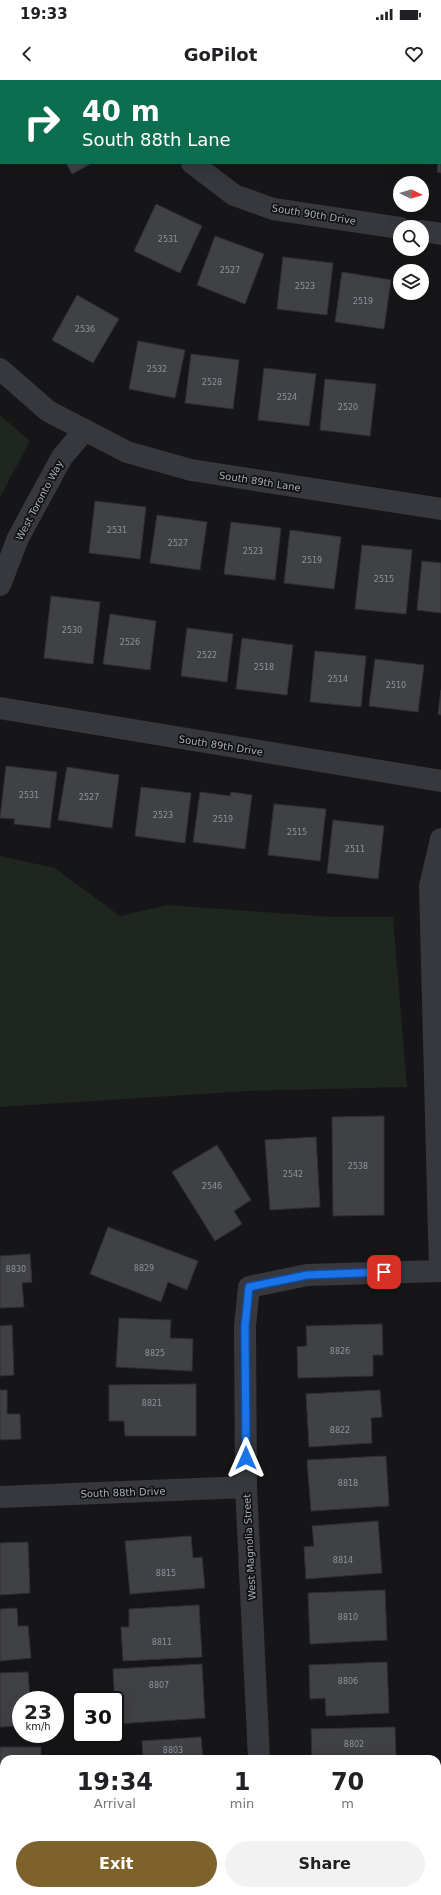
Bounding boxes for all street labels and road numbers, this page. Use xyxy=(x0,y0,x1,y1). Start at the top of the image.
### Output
street label: South 90th Drive xyxy=(271,202,357,227)
street label: West Toronto Way xyxy=(14,458,65,542)
street label: South 89th Lane xyxy=(218,470,302,493)
street label: South 89th Drive xyxy=(178,733,264,758)
street label: South 88th Drive xyxy=(80,1486,166,1499)
street label: West Magnolia Street xyxy=(241,1493,258,1600)

